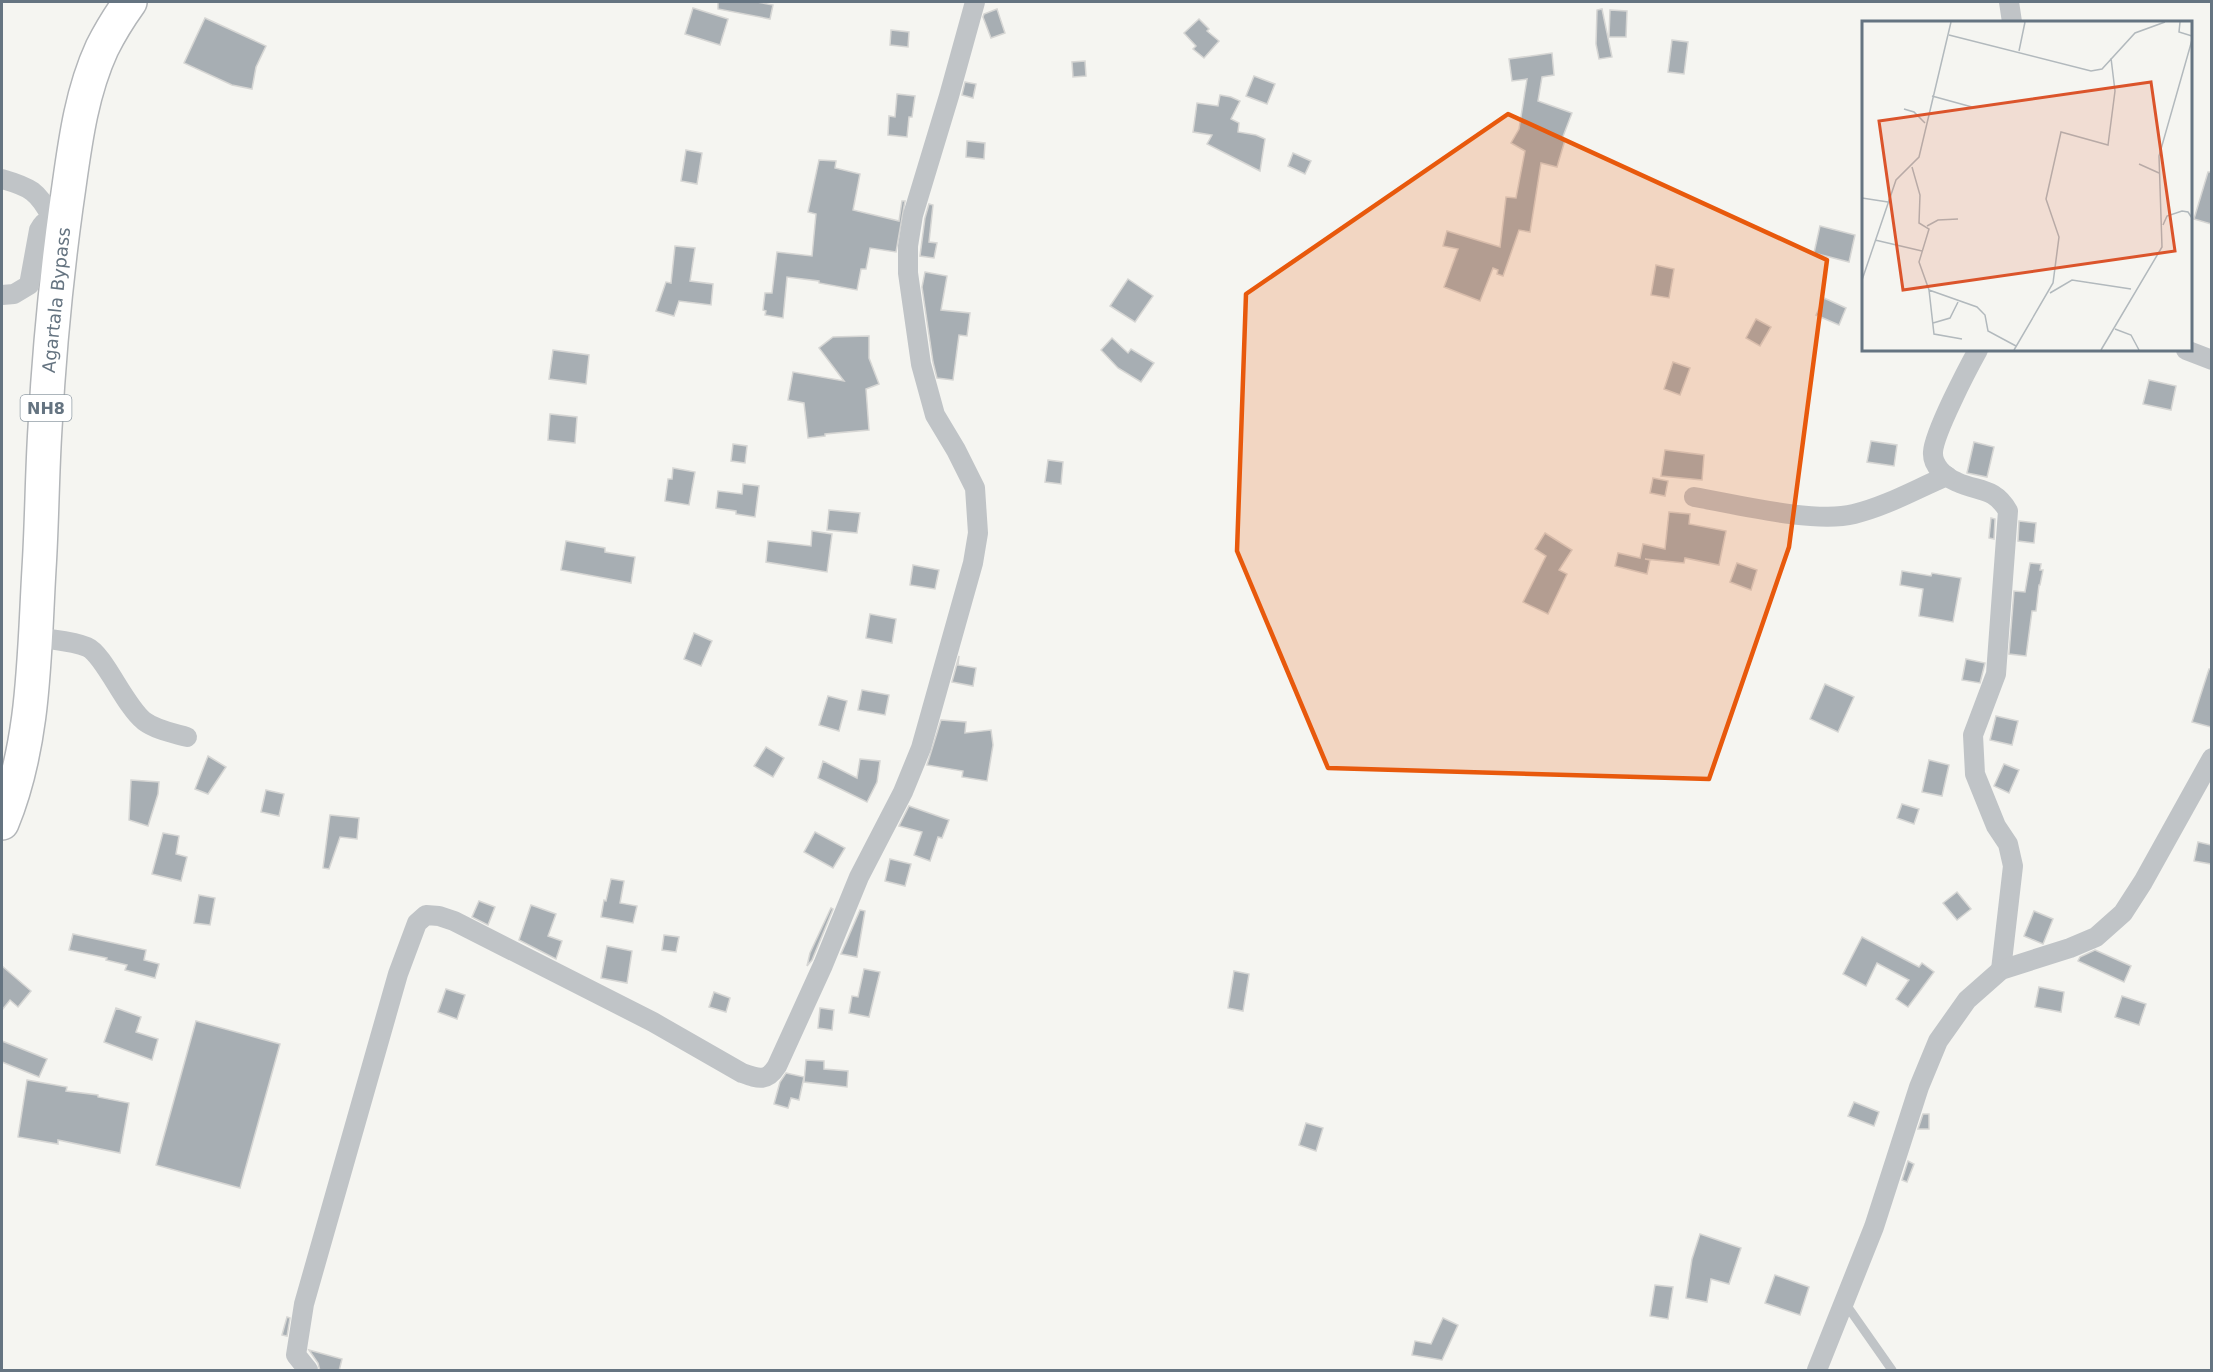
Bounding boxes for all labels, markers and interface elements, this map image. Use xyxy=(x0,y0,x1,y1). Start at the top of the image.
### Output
inset map xyxy=(1862,21,2192,351)
street label: Agartala Bypass xyxy=(38,226,74,374)
road number: NH8 xyxy=(20,395,72,421)

